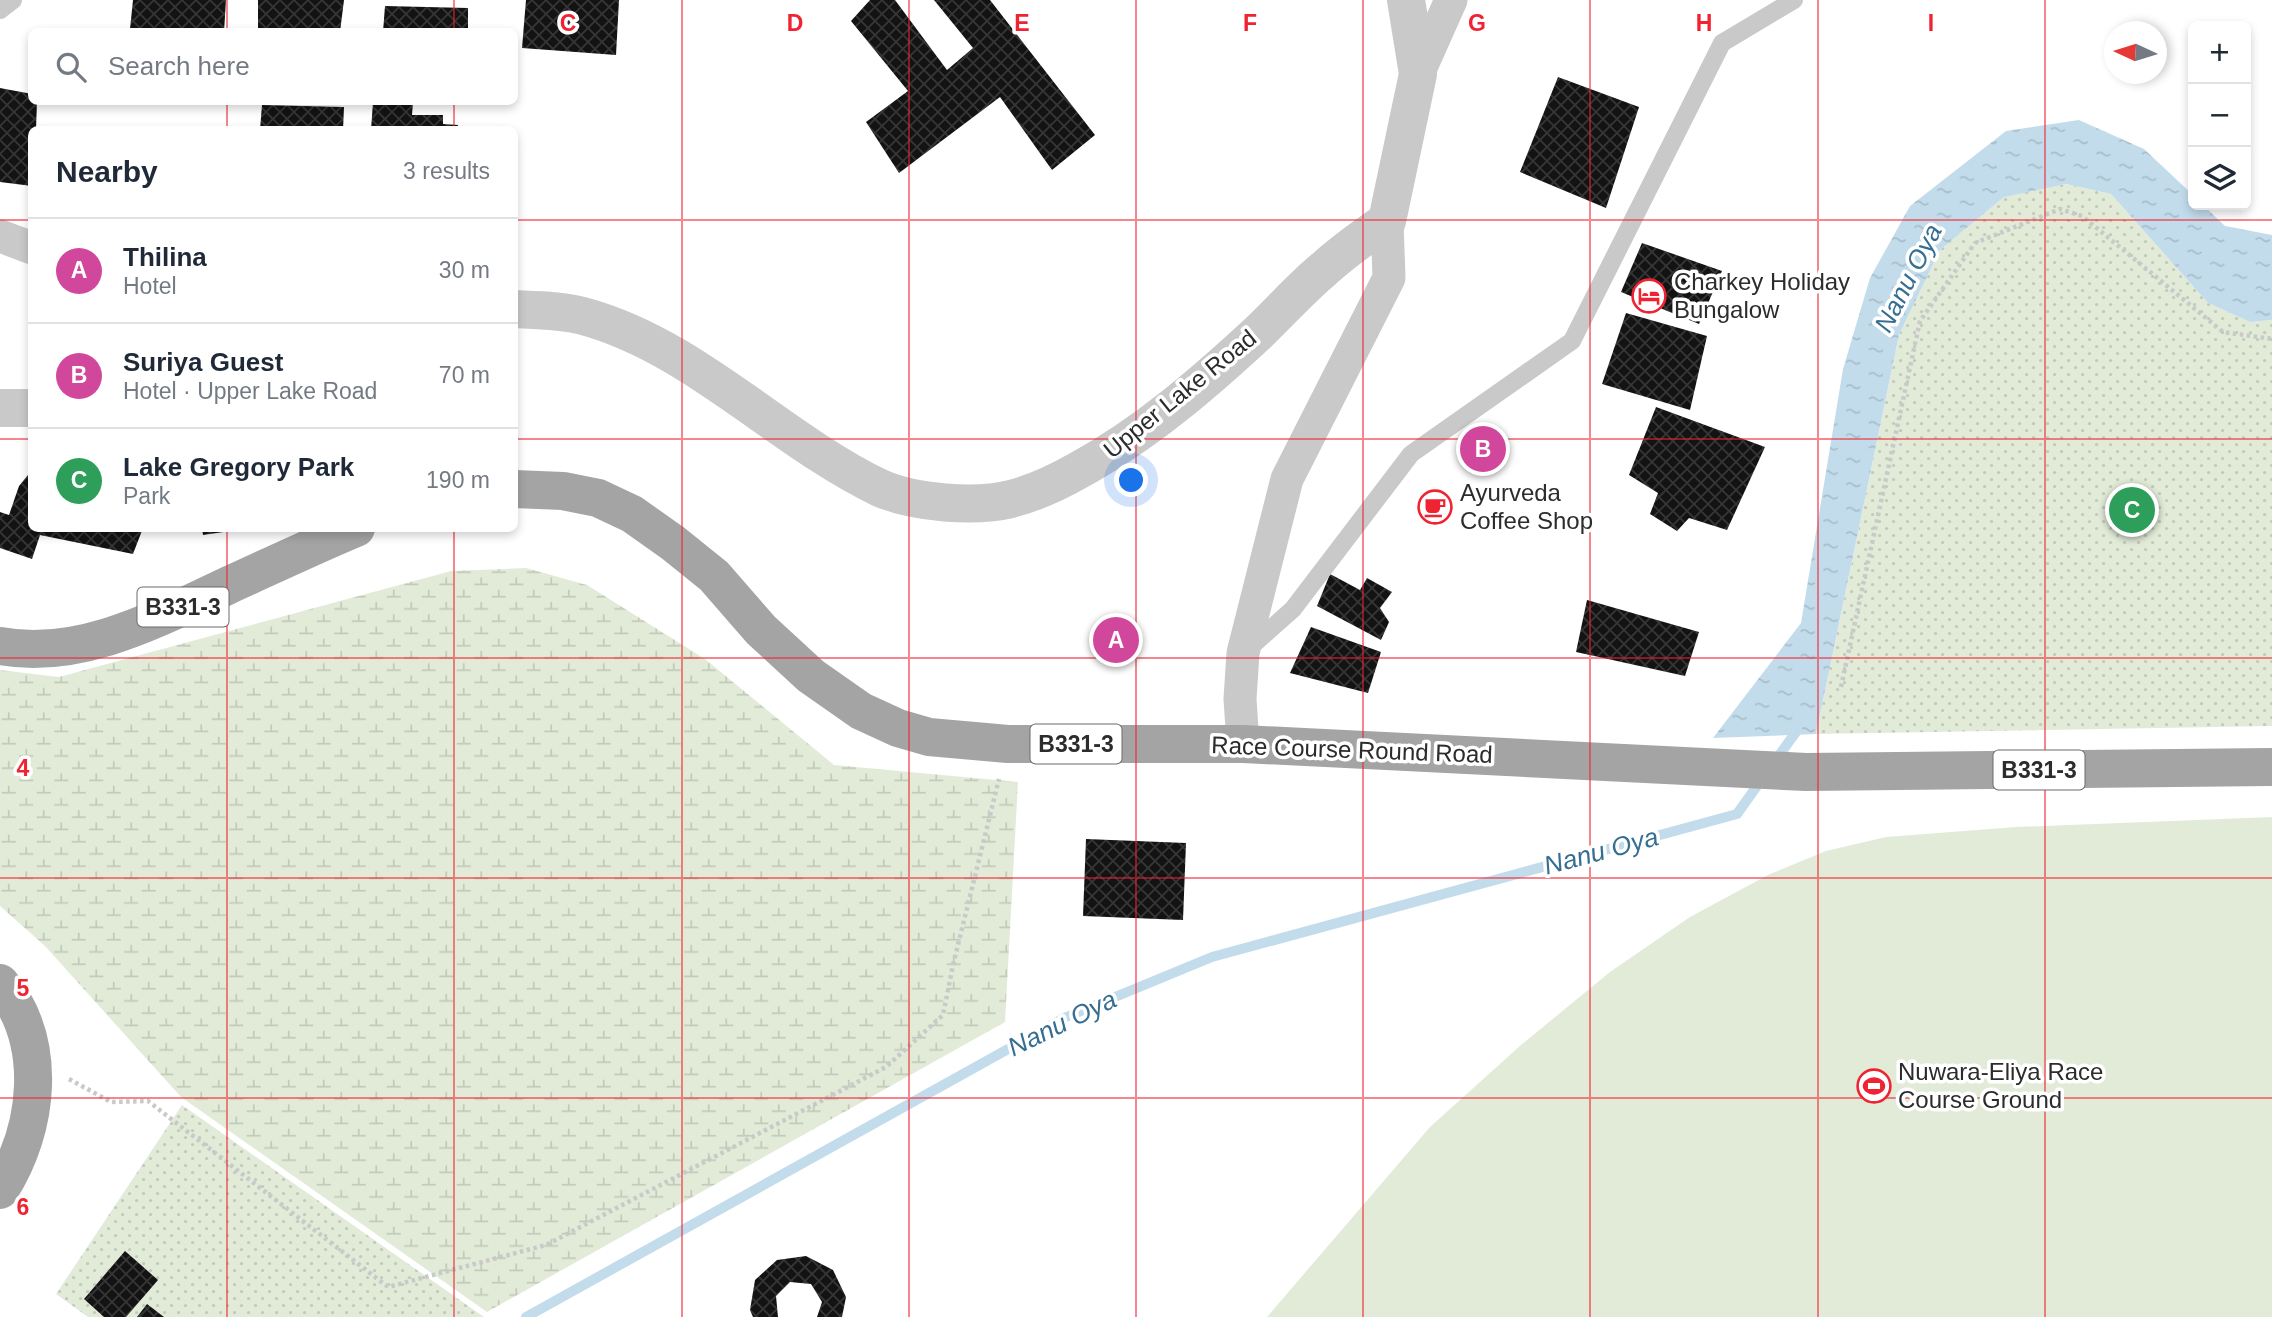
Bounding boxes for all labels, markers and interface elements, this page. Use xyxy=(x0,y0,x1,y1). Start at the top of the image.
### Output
text: C xyxy=(560,10,576,36)
text: D xyxy=(787,10,803,36)
text: E xyxy=(1014,10,1030,36)
text: F xyxy=(1243,10,1257,36)
text: G xyxy=(1468,10,1486,36)
text: H xyxy=(1696,10,1712,36)
text: I xyxy=(1928,10,1934,36)
north arrow xyxy=(2104,21,2167,84)
map controls xyxy=(2188,21,2251,210)
button: + xyxy=(2188,21,2251,84)
search box xyxy=(28,28,518,105)
icon: search xyxy=(52,48,90,86)
text: Search here xyxy=(108,51,250,81)
button: − xyxy=(2188,84,2251,147)
button: layers xyxy=(2188,147,2251,210)
text: Nearby xyxy=(56,155,158,188)
text: 3 results xyxy=(403,158,490,184)
water label: Nanu Oya xyxy=(1868,219,1948,337)
text: Thilina xyxy=(123,242,207,272)
text: A xyxy=(71,257,87,283)
text: 30 m xyxy=(439,257,490,283)
place label: Charkey Holiday Bungalow xyxy=(1674,268,1850,323)
text: Hotel xyxy=(123,273,177,299)
hotel icon: Charkey Holiday Bungalow xyxy=(1630,277,1668,315)
street label: Upper Lake Road xyxy=(1098,324,1261,463)
text: Suriya Guest xyxy=(123,347,283,377)
text: B xyxy=(71,362,87,388)
text: 70 m xyxy=(439,362,490,388)
text: Hotel · Upper Lake Road xyxy=(123,378,377,404)
pin: B xyxy=(1460,423,1506,475)
text: Lake Gregory Park xyxy=(123,452,354,482)
your location xyxy=(1114,463,1148,497)
text: C xyxy=(71,467,87,493)
text: 190 m xyxy=(426,467,490,493)
place label: Ayurveda Coffee Shop xyxy=(1460,479,1593,534)
text: Park xyxy=(123,483,170,509)
pin: C xyxy=(2109,484,2155,536)
cafe icon: Ayurveda Coffee Shop xyxy=(1416,488,1454,526)
road number: B331-3 xyxy=(138,587,228,626)
pin: A xyxy=(1093,614,1139,666)
road number: B331-3 xyxy=(1030,724,1122,764)
street label: Race Course Round Road xyxy=(1211,731,1493,768)
road number: B331-3 xyxy=(1994,750,2084,790)
text: 4 xyxy=(17,755,30,781)
water label: Nanu Oya xyxy=(1541,821,1661,881)
text: 5 xyxy=(17,975,30,1001)
water label: Nanu Oya xyxy=(1003,984,1121,1062)
place label: Nuwara-Eliya Race Course Ground xyxy=(1898,1058,2103,1113)
sports icon: Nuwara-Eliya Race Course Ground xyxy=(1855,1067,1893,1105)
text: 6 xyxy=(17,1194,29,1220)

